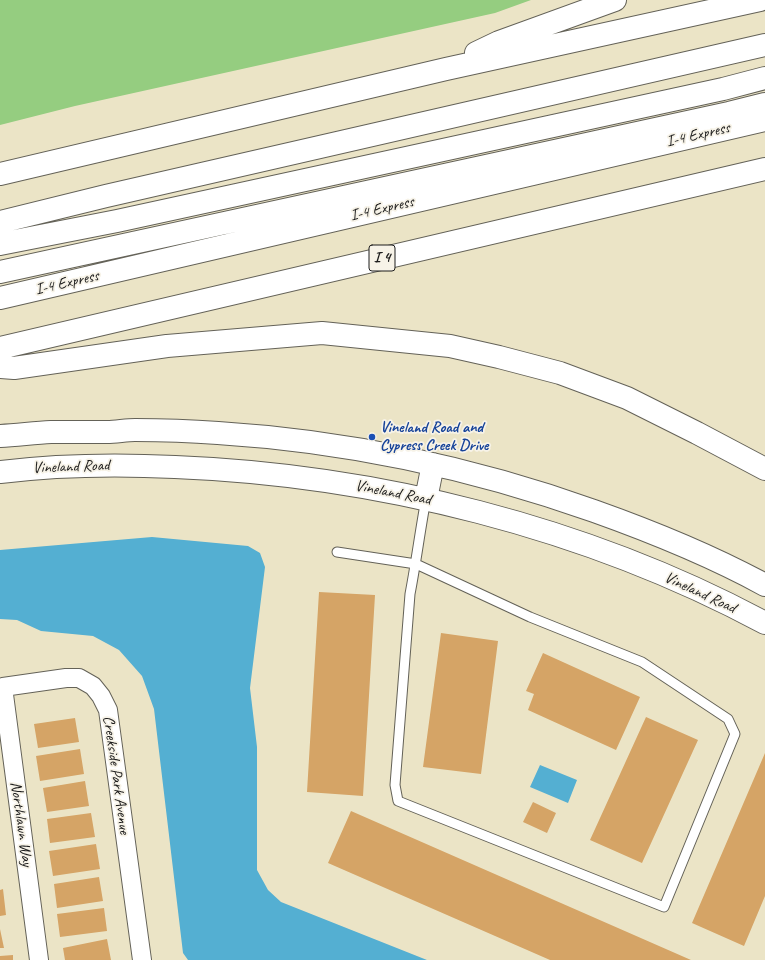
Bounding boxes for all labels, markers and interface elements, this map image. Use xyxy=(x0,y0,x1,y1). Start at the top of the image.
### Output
street label: I-4 Express xyxy=(664,118,732,152)
street label: I-4 Express xyxy=(348,192,416,226)
road number: I 4 xyxy=(369,245,395,271)
street label: I-4 Express xyxy=(33,266,101,300)
place label: Vineland Road and Cypress Creek Drive xyxy=(380,418,488,456)
marker: Vineland Road and Cypress Creek Drive xyxy=(367,432,377,442)
street label: Vineland Road xyxy=(32,456,110,478)
street label: Vineland Road xyxy=(354,476,432,510)
street label: Vineland Road xyxy=(661,568,739,618)
street label: Creekside Park Avenue xyxy=(98,715,134,835)
street label: Northlawn Way xyxy=(6,780,36,868)

